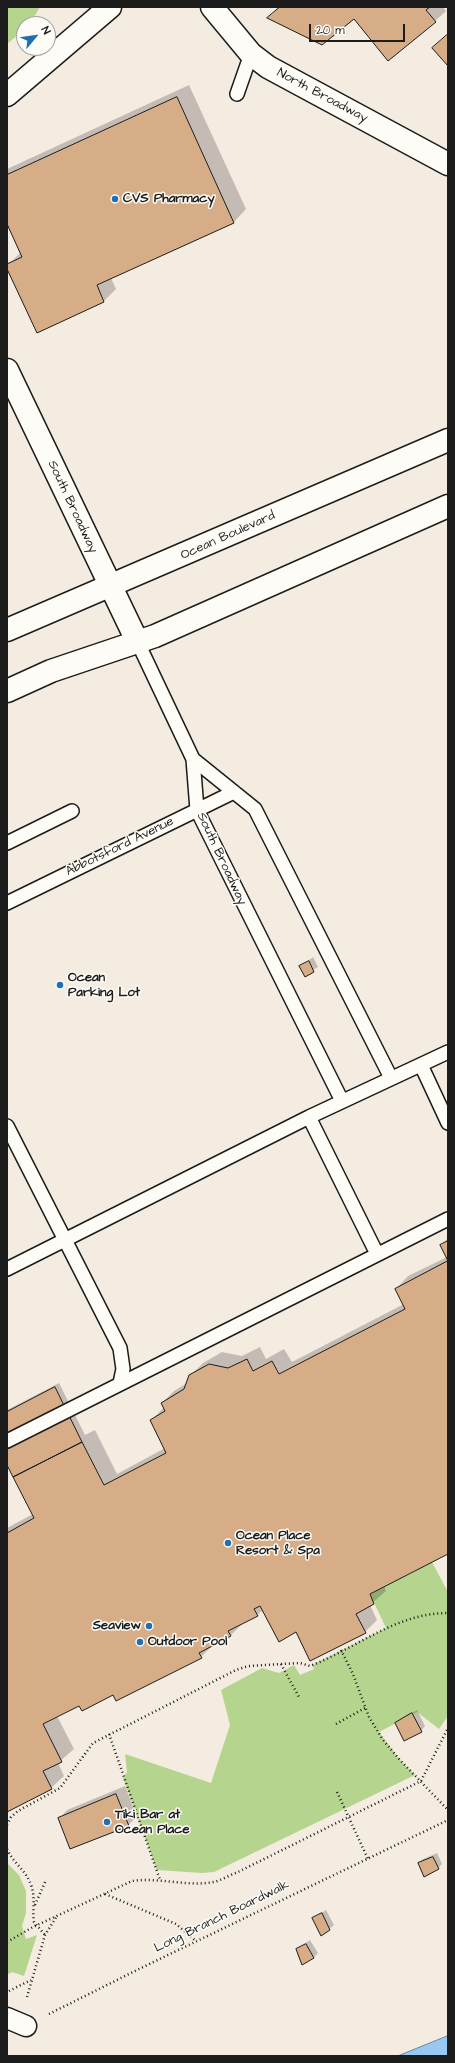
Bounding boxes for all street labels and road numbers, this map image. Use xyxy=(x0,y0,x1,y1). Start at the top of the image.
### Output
street label: North Broadway xyxy=(274,65,370,127)
street label: South Broadway xyxy=(44,458,100,556)
street label: Ocean Boulevard xyxy=(178,508,278,564)
street label: South Broadway xyxy=(193,810,249,908)
street label: Abbotsford Avenue xyxy=(63,814,177,880)
street label: Long Branch Boardwalk xyxy=(152,1877,292,1957)

